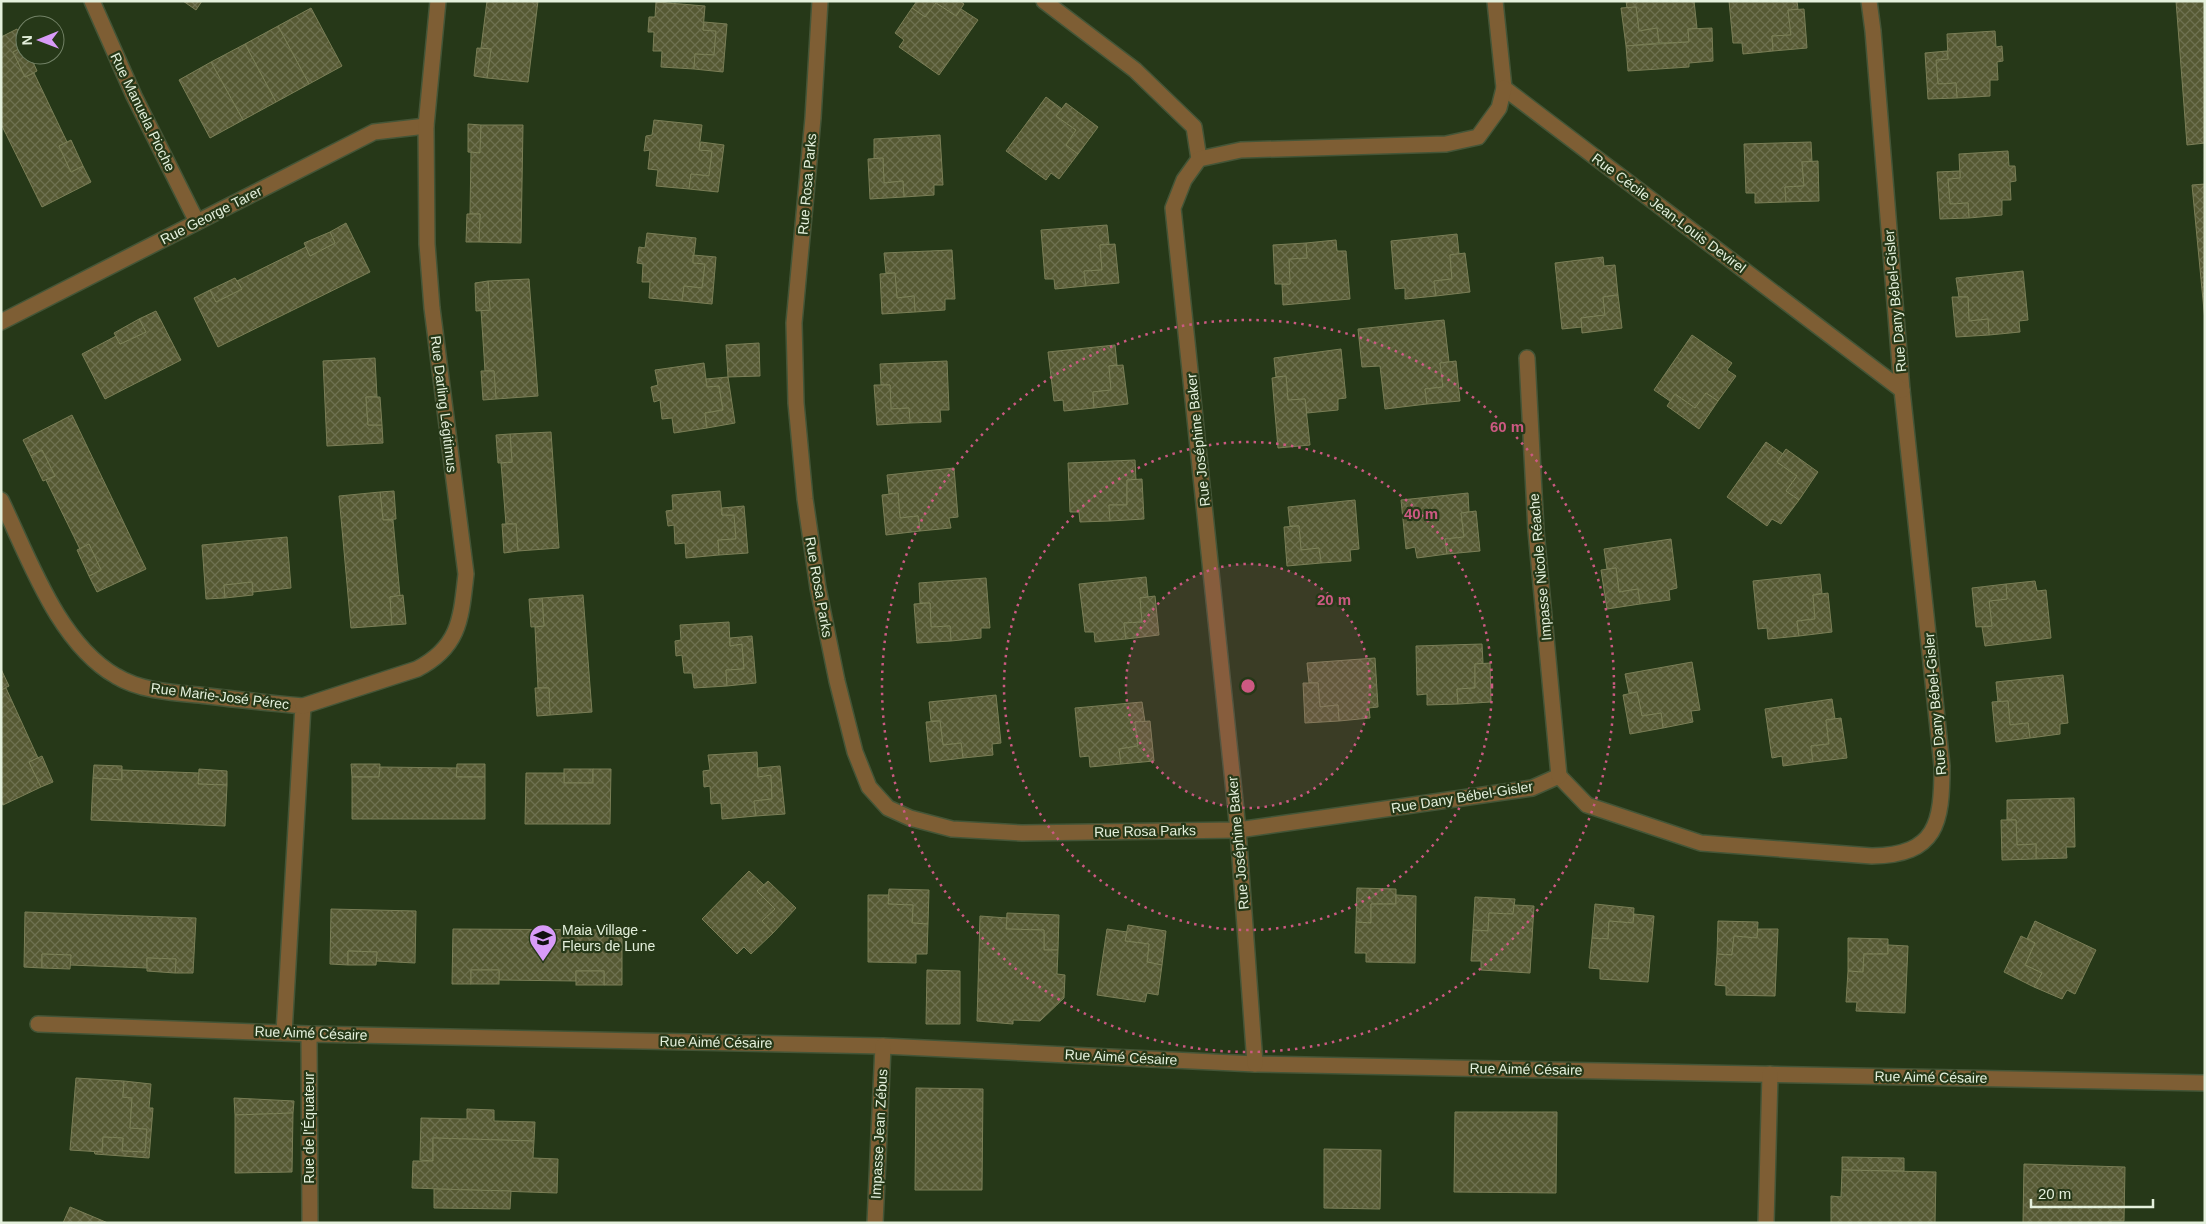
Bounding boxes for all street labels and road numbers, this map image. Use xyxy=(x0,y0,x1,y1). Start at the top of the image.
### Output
street label: Rue Manuela Pioche xyxy=(107,50,179,174)
street label: Rue Rosa Parks xyxy=(795,133,819,235)
street label: Rue Cécile Jean-Louis Devirel xyxy=(1589,150,1749,276)
street label: Rue George Tarer xyxy=(158,182,265,248)
street label: Rue Dany Bébel-Gisler xyxy=(1881,229,1909,373)
street label: Rue Darling Légitimus xyxy=(428,335,460,473)
street label: Rue Joséphine Baker xyxy=(1183,372,1213,507)
street label: Impasse Nicole Réache xyxy=(1526,492,1554,641)
street label: Rue Rosa Parks xyxy=(802,535,836,639)
street label: Rue Dany Bébel-Gisler xyxy=(1921,632,1949,776)
street label: Rue Marie-José Pérec xyxy=(150,680,290,712)
street label: Rue Joséphine Baker xyxy=(1224,775,1252,910)
street label: Rue Dany Bébel-Gisler xyxy=(1390,778,1534,816)
street label: Rue Rosa Parks xyxy=(1094,822,1196,840)
street label: Rue Aimé Césaire xyxy=(254,1023,368,1043)
street label: Rue Aimé Césaire xyxy=(659,1033,773,1051)
street label: Rue Aimé Césaire xyxy=(1064,1046,1178,1068)
street label: Rue Aimé Césaire xyxy=(1469,1060,1583,1078)
street label: Rue Aimé Césaire xyxy=(1874,1068,1988,1086)
street label: Impasse Jean Zébus xyxy=(868,1069,890,1199)
street label: Rue de l'Équateur xyxy=(301,1072,317,1184)

